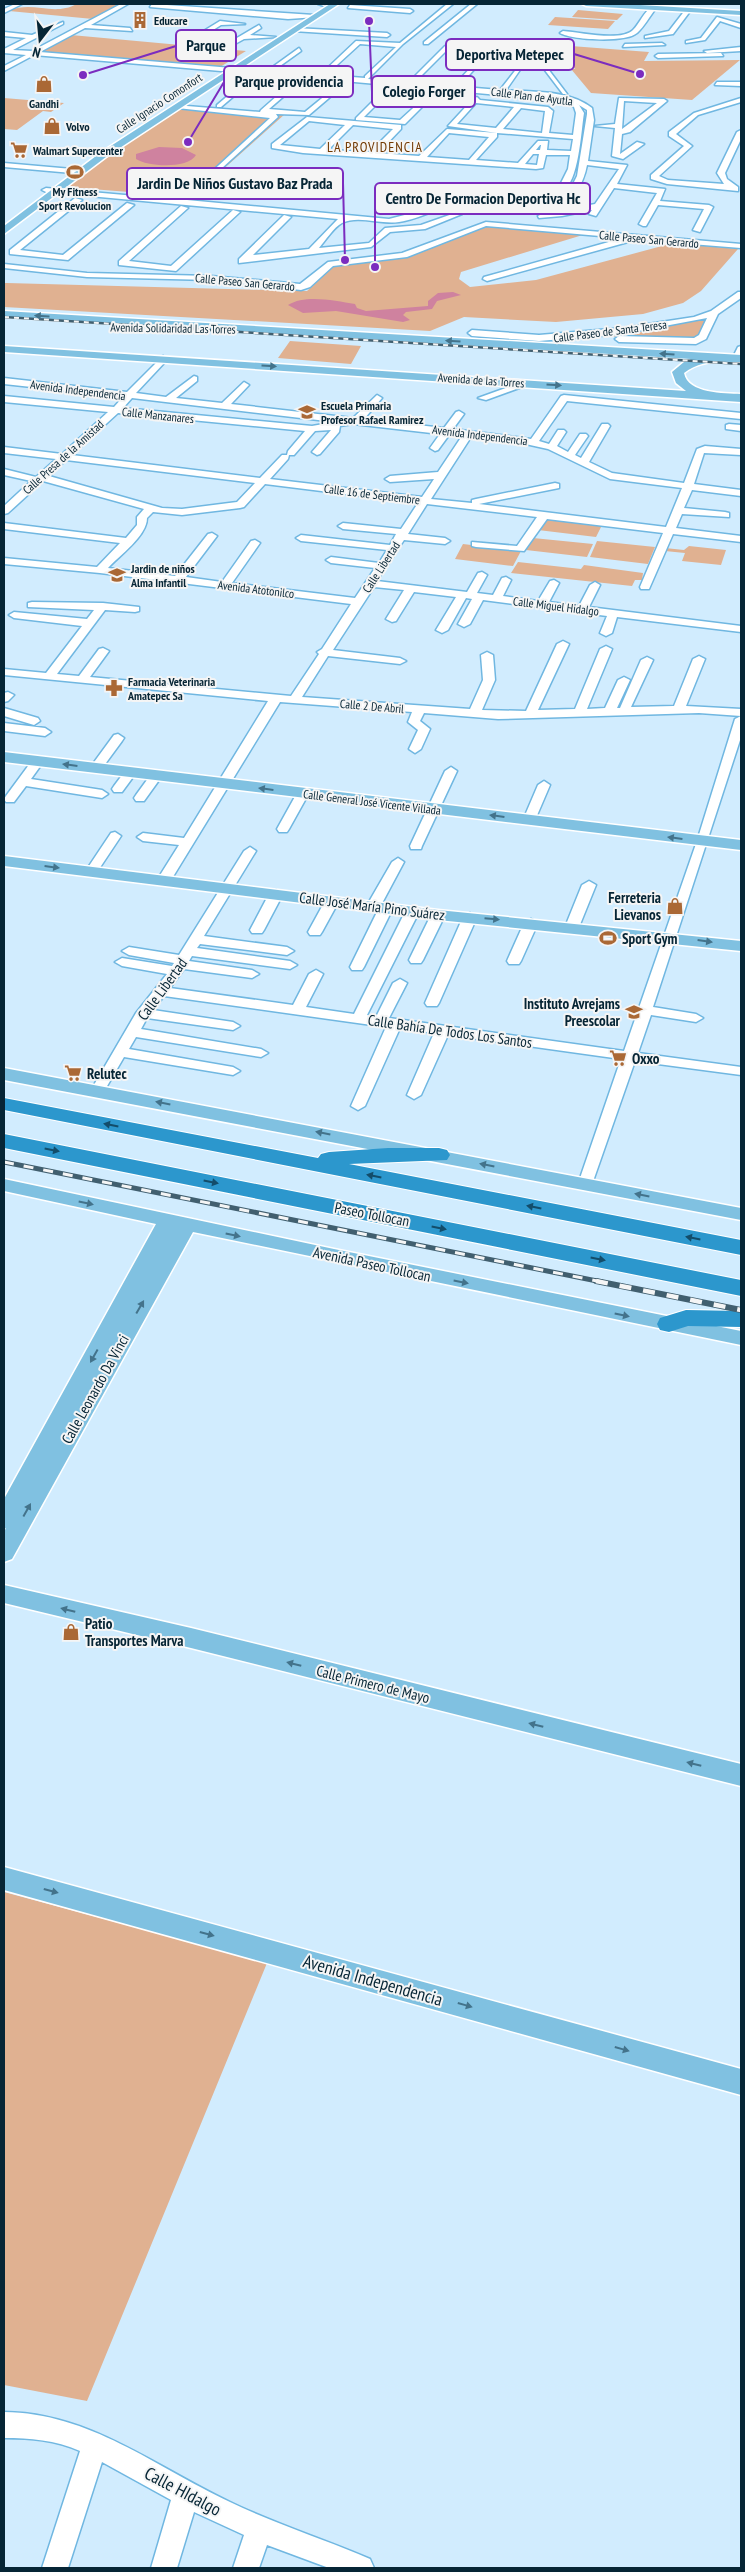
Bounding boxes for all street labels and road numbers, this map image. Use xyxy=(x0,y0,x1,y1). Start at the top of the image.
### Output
street label: Calle Ignacio Comonfort xyxy=(113,69,205,136)
street label: Calle Plan de Ayutla xyxy=(490,84,574,108)
street label: Calle Paseo San Gerardo xyxy=(598,227,700,251)
street label: Calle Paseo San Gerardo xyxy=(194,270,296,294)
street label: Calle Paseo de Santa Teresa xyxy=(552,317,668,345)
street label: Avenida Solidaridad Las Torres xyxy=(110,319,236,337)
street label: Avenida de las Torres xyxy=(437,369,525,391)
street label: Avenida Independencia xyxy=(29,377,127,403)
street label: Calle Manzanares xyxy=(121,404,195,426)
street label: Calle Presa de la Amistad xyxy=(19,417,107,497)
street label: Avenida Independencia xyxy=(431,422,529,448)
street label: Calle 16 de Septiembre xyxy=(323,481,421,507)
street label: Calle Libertad xyxy=(359,539,403,595)
street label: Avenida Atotonilco xyxy=(217,577,295,601)
street label: Calle Miguel Hidalgo xyxy=(512,593,600,619)
street label: Calle 2 De Abril xyxy=(339,696,405,716)
street label: Calle General José Vicente Villada xyxy=(302,786,442,818)
street label: Calle José María Pino Suárez xyxy=(298,888,446,924)
street label: Calle Libertad xyxy=(133,954,191,1024)
street label: Calle Bahía De Todos Los Santos xyxy=(367,1010,533,1052)
street label: Paseo Tollocan xyxy=(333,1197,411,1231)
street label: Avenida Paseo Tollocan xyxy=(311,1242,433,1286)
street label: Calle Leonardo Da Vinci xyxy=(57,1331,133,1447)
street label: Calle Primero de Mayo xyxy=(314,1661,432,1707)
street label: Avenida Independencia xyxy=(301,1949,445,2011)
street label: Calle HIdalgo xyxy=(141,2461,225,2521)

